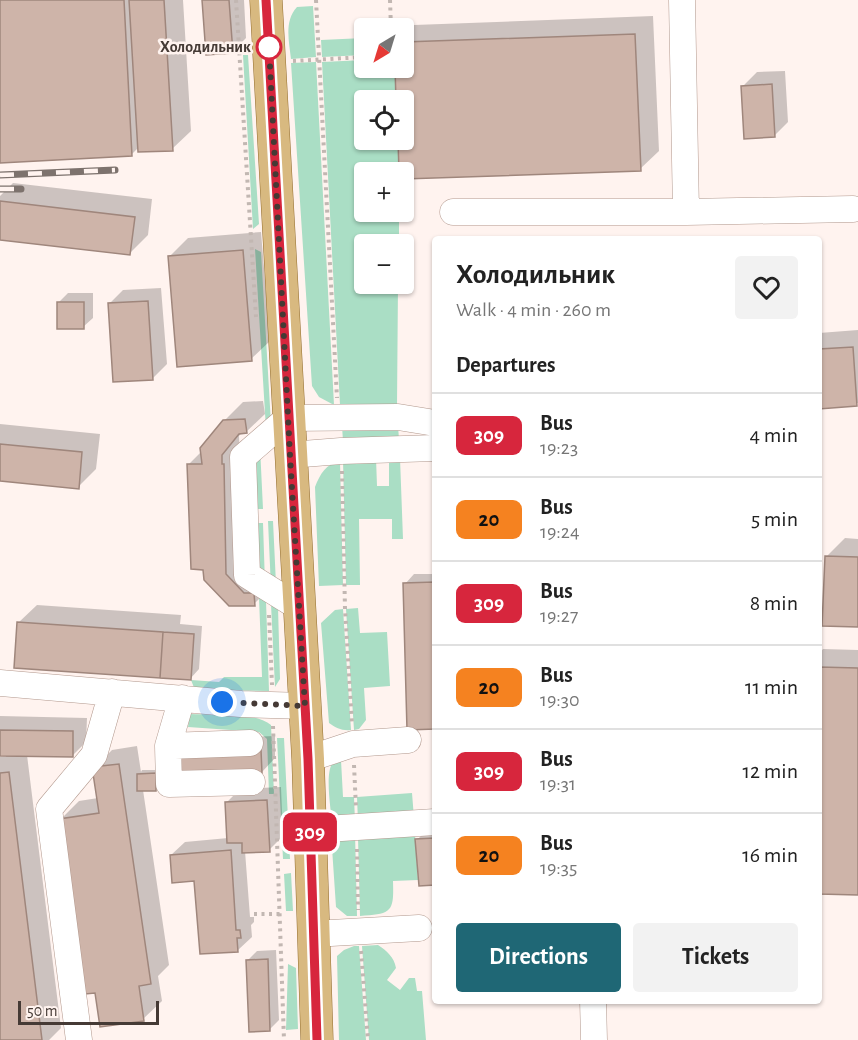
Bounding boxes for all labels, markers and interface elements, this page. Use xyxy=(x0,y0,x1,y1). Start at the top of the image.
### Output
north arrow xyxy=(354,18,414,78)
map controls xyxy=(354,18,414,294)
marker: Холодильник xyxy=(256,34,282,60)
place label: Холодильник xyxy=(160,39,251,55)
button: locate xyxy=(354,90,414,150)
button: + xyxy=(354,162,414,222)
button: − xyxy=(354,234,414,294)
button: heart xyxy=(735,256,798,319)
text: Холодильник xyxy=(456,261,615,289)
text: Walk · 4 min · 260 m xyxy=(456,300,611,320)
text: Departures xyxy=(456,354,556,376)
text: Bus xyxy=(540,412,573,434)
text: 4 min xyxy=(750,424,798,446)
text: 309 xyxy=(474,425,504,446)
text: 19:23 xyxy=(540,438,578,458)
text: Bus xyxy=(540,496,573,518)
text: 5 min xyxy=(751,508,798,530)
text: 20 xyxy=(479,509,499,530)
text: 19:24 xyxy=(540,522,580,542)
text: Bus xyxy=(540,580,573,602)
text: 8 min xyxy=(750,592,798,614)
text: 309 xyxy=(474,593,504,614)
text: 19:27 xyxy=(540,606,578,626)
text: Bus xyxy=(540,664,573,686)
text: 11 min xyxy=(745,676,798,698)
text: 20 xyxy=(479,677,499,698)
your location xyxy=(207,687,237,717)
text: 19:30 xyxy=(540,690,580,710)
text: Bus xyxy=(540,748,573,770)
text: 12 min xyxy=(743,760,798,782)
text: 309 xyxy=(474,761,504,782)
text: 19:31 xyxy=(540,774,576,794)
line badge: 309 xyxy=(276,812,344,852)
text: 309 xyxy=(295,822,325,843)
text: Bus xyxy=(540,832,573,854)
text: 16 min xyxy=(742,844,798,866)
text: 20 xyxy=(479,845,499,866)
text: 19:35 xyxy=(540,858,577,878)
button: Directions xyxy=(456,923,621,992)
button: Tickets xyxy=(633,923,798,992)
scale bar xyxy=(18,998,159,1026)
text: 50 m xyxy=(27,1003,58,1019)

